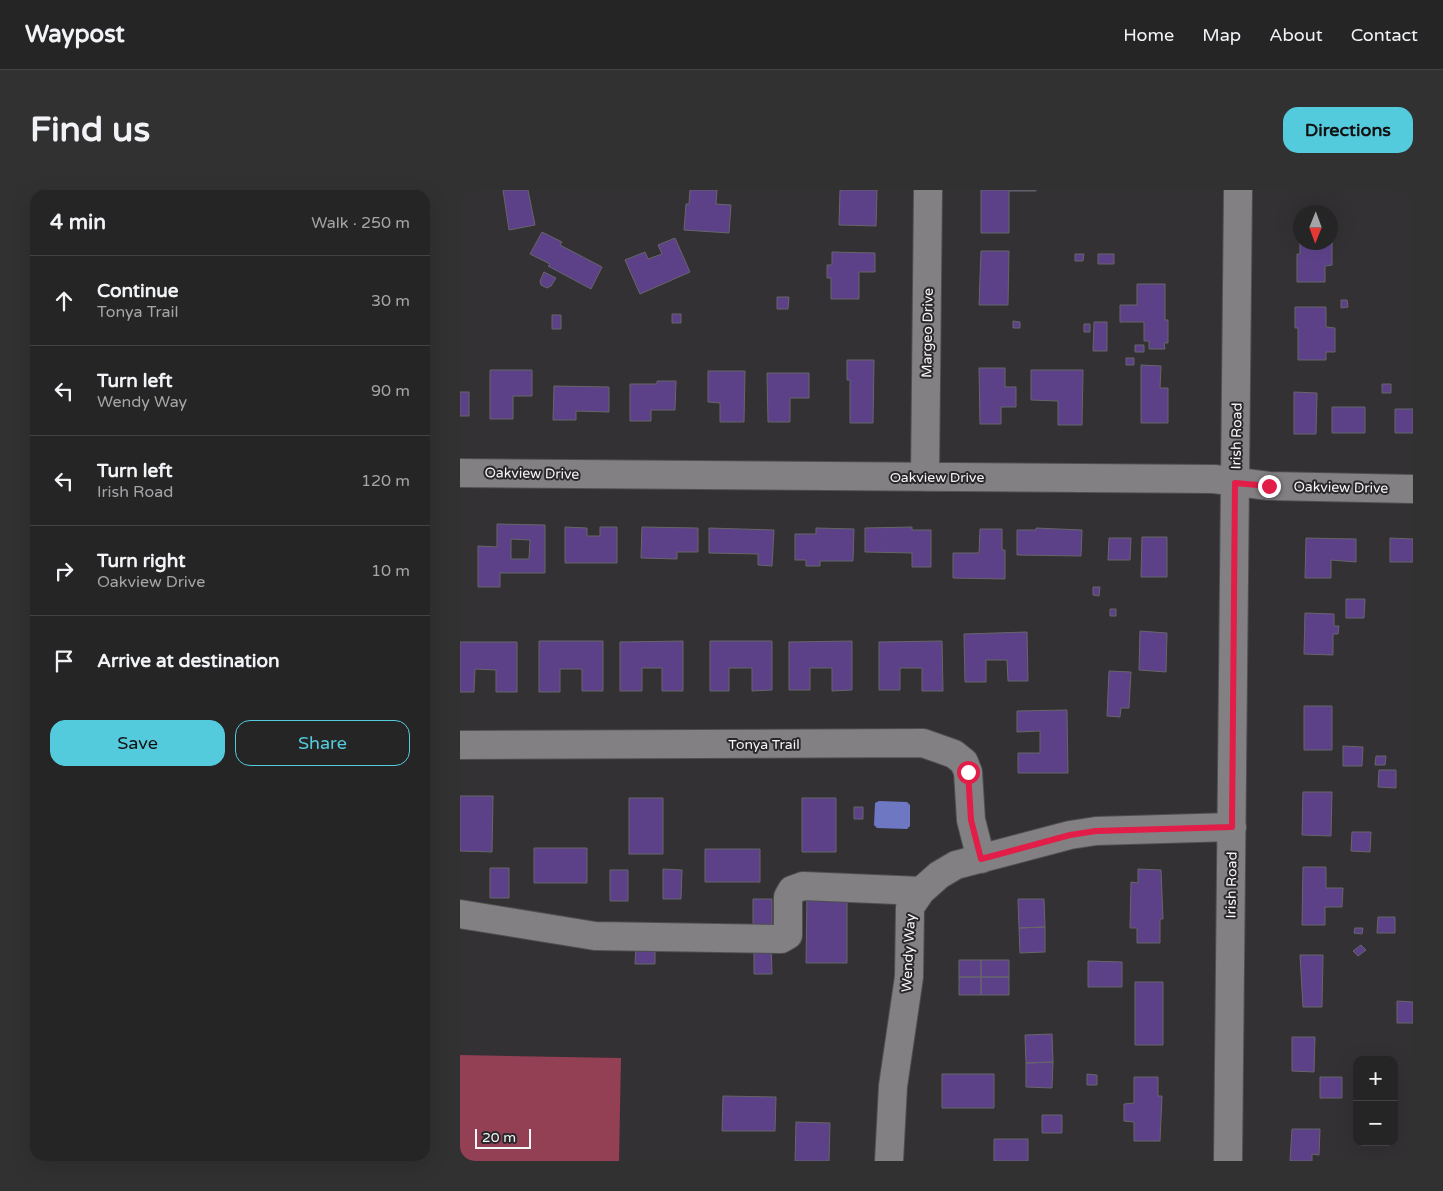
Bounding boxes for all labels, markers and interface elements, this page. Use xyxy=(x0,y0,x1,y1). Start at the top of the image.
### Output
text: Waypost xyxy=(25,20,125,49)
text: Home xyxy=(1123,24,1174,46)
text: Map xyxy=(1202,24,1241,46)
text: About xyxy=(1269,24,1323,46)
text: Contact xyxy=(1351,24,1418,46)
button: Directions xyxy=(1283,107,1413,153)
text: Find us xyxy=(30,109,150,151)
north arrow xyxy=(1293,205,1338,250)
text: 4 min xyxy=(50,210,106,235)
text: Walk · 250 m xyxy=(311,213,410,233)
text: Continue xyxy=(97,280,179,302)
icon: ahead xyxy=(50,287,78,315)
street label: Margeo Drive xyxy=(918,288,937,378)
text: 30 m xyxy=(371,291,410,311)
text: Tonya Trail xyxy=(97,302,179,322)
text: Turn left xyxy=(97,370,173,392)
icon: left xyxy=(50,377,78,405)
text: 90 m xyxy=(371,381,410,401)
text: Wendy Way xyxy=(97,392,187,412)
street label: Irish Road xyxy=(1227,402,1246,470)
text: Turn left xyxy=(97,460,173,482)
street label: Oakview Drive xyxy=(484,464,580,483)
icon: left xyxy=(50,467,78,495)
street label: Oakview Drive xyxy=(890,469,984,486)
text: 120 m xyxy=(361,471,410,491)
route end xyxy=(1258,475,1281,498)
street label: Oakview Drive xyxy=(1293,478,1389,497)
text: Irish Road xyxy=(97,482,173,502)
text: Turn right xyxy=(97,550,185,572)
icon: right xyxy=(50,557,78,585)
text: 10 m xyxy=(371,561,410,581)
text: Oakview Drive xyxy=(97,572,205,592)
icon: arrive xyxy=(50,647,78,675)
text: Arrive at destination xyxy=(97,650,280,672)
button: Save xyxy=(50,720,225,766)
button: Share xyxy=(235,720,410,766)
street label: Tonya Trail xyxy=(728,736,800,753)
route start xyxy=(957,761,980,784)
street label: Irish Road xyxy=(1222,851,1241,919)
street label: Wendy Way xyxy=(898,913,919,993)
map controls xyxy=(1353,1056,1398,1146)
button: + xyxy=(1353,1056,1398,1101)
button: − xyxy=(1353,1101,1398,1146)
scale bar xyxy=(475,1126,531,1149)
text: 20 m xyxy=(482,1129,516,1146)

